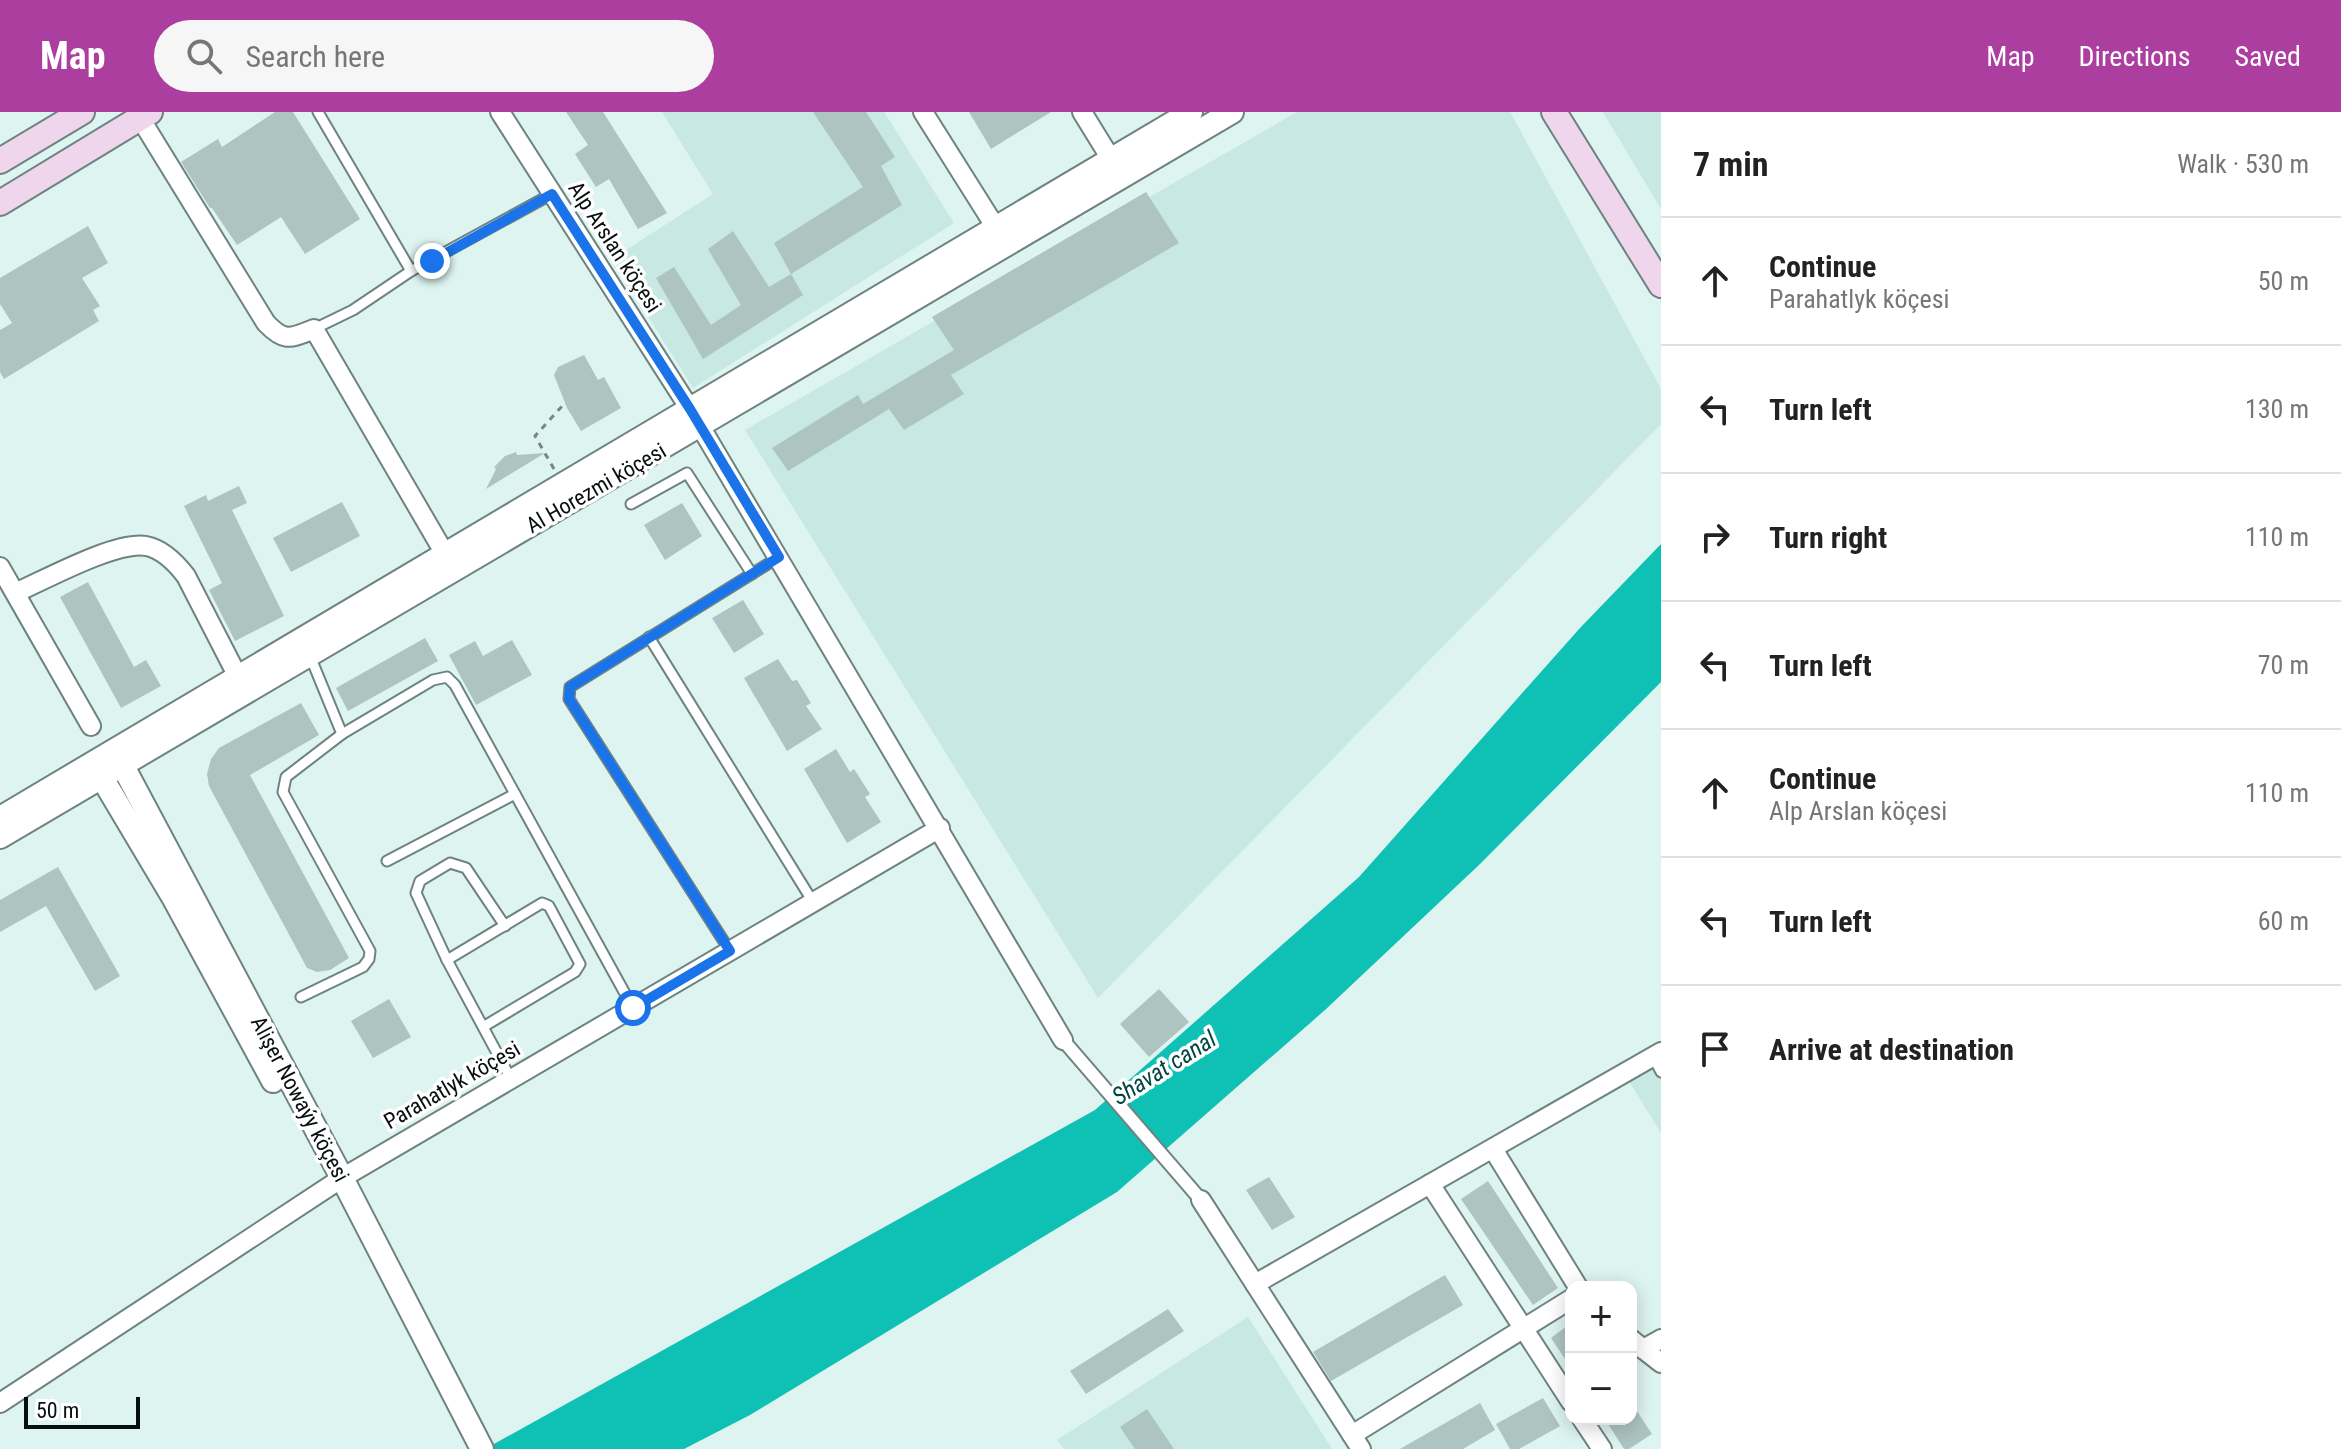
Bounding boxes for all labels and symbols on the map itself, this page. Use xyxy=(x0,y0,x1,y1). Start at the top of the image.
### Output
street label: Alp Arslan köçesi xyxy=(563,177,667,317)
route end xyxy=(414,243,450,279)
street label: Al Horezmi köçesi xyxy=(522,438,670,538)
route start xyxy=(615,990,651,1026)
street label: Alişer Nowaýy köçesi xyxy=(246,1012,354,1186)
water label: Shavat canal xyxy=(1107,1025,1222,1111)
street label: Parahatlyk köçesi xyxy=(380,1036,524,1134)
scale bar xyxy=(24,1393,140,1429)

